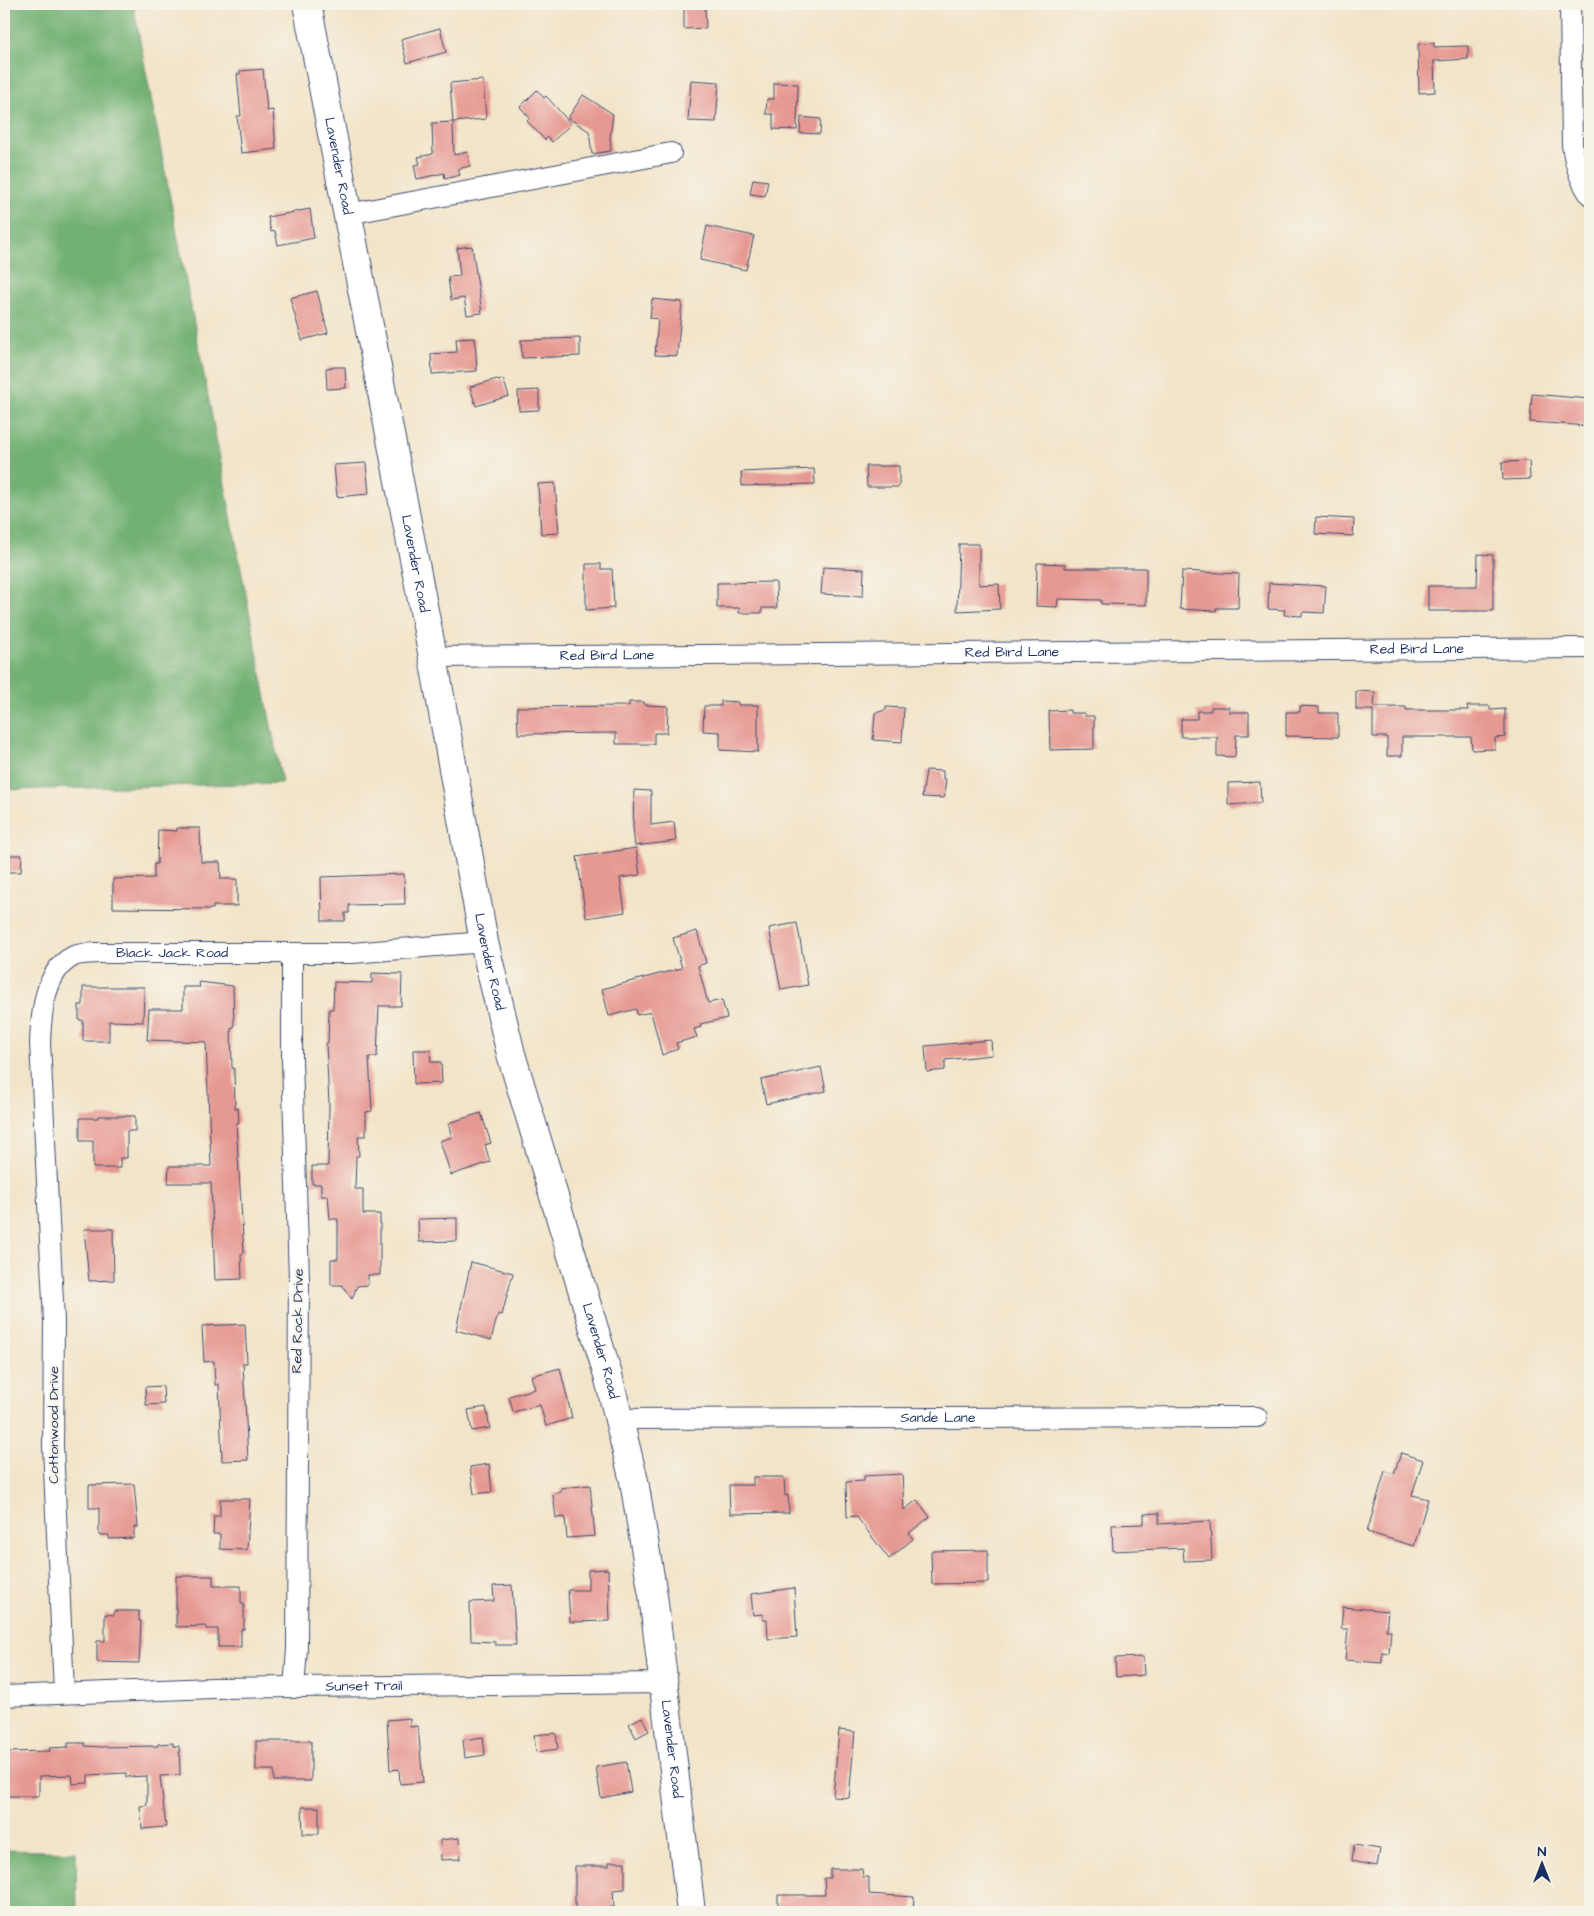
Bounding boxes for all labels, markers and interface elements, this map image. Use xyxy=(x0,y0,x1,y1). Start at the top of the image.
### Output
street label: Lavender Road xyxy=(319,116,357,216)
street label: Lavender Road xyxy=(396,513,434,614)
street label: Red Bird Lane xyxy=(1370,639,1465,660)
street label: Red Bird Lane xyxy=(965,642,1060,663)
street label: Red Bird Lane xyxy=(560,645,655,666)
street label: Lavender Road xyxy=(469,912,510,1012)
street label: Black Jack Road xyxy=(116,943,228,963)
street label: Red Rock Drive xyxy=(287,1268,309,1374)
street label: Lavender Road xyxy=(577,1301,624,1401)
street label: Cottonwood Drive xyxy=(44,1366,64,1484)
street label: Sande Lane xyxy=(901,1408,976,1428)
street label: Sunset Trail xyxy=(325,1676,402,1697)
street label: Lavender Road xyxy=(656,1699,687,1799)
north arrow xyxy=(1516,1838,1566,1888)
text: N xyxy=(1538,1842,1547,1862)

